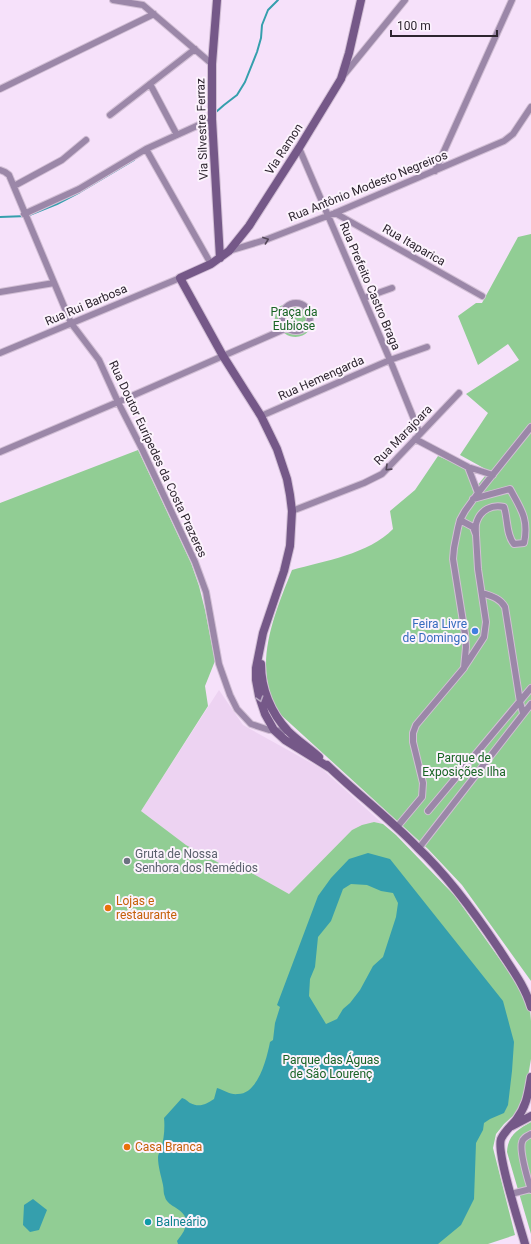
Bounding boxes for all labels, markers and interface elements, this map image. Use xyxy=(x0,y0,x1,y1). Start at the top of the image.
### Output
scale bar xyxy=(391,12,497,38)
text: 100 m xyxy=(397,19,431,33)
street label: Via Silvestre Ferraz xyxy=(193,78,211,180)
street label: Via Ramon xyxy=(262,121,306,177)
street label: Rua Antônio Modesto Negreiros xyxy=(286,148,450,224)
street label: Rua Prefeito Castro Braga xyxy=(337,220,403,352)
street label: Rua Itaparica xyxy=(380,221,448,269)
one-way arrow xyxy=(262,236,269,244)
street label: Rua Rui Barbosa xyxy=(43,281,129,329)
park label: Praça da Eubiose xyxy=(270,305,318,333)
street label: Rua Hemengarda xyxy=(276,353,366,403)
street label: Rua Doutor Eurípedes da Costa Prazeres xyxy=(106,358,210,560)
street label: Rua Marajoara xyxy=(371,402,435,468)
one-way arrow xyxy=(385,463,393,471)
place label: Feira Livre de Domingo xyxy=(403,617,467,645)
marker: Feira Livre de Domingo xyxy=(470,626,480,636)
one-way arrow xyxy=(255,695,264,702)
park label: Parque de Exposições Ilha xyxy=(422,751,506,779)
place label: Gruta de Nossa Senhora dos Remédios xyxy=(135,847,258,875)
marker: Gruta de Nossa Senhora dos Remédios xyxy=(122,856,132,866)
place label: Lojas e restaurante xyxy=(116,894,177,922)
marker: Lojas e restaurante xyxy=(103,903,113,913)
park label: Parque das Águas de São Lourenç xyxy=(282,1052,380,1081)
place label: Casa Branca xyxy=(135,1140,202,1154)
marker: Casa Branca xyxy=(122,1142,132,1152)
place label: Balneário xyxy=(156,1215,206,1229)
marker: Balneário xyxy=(143,1217,153,1227)

